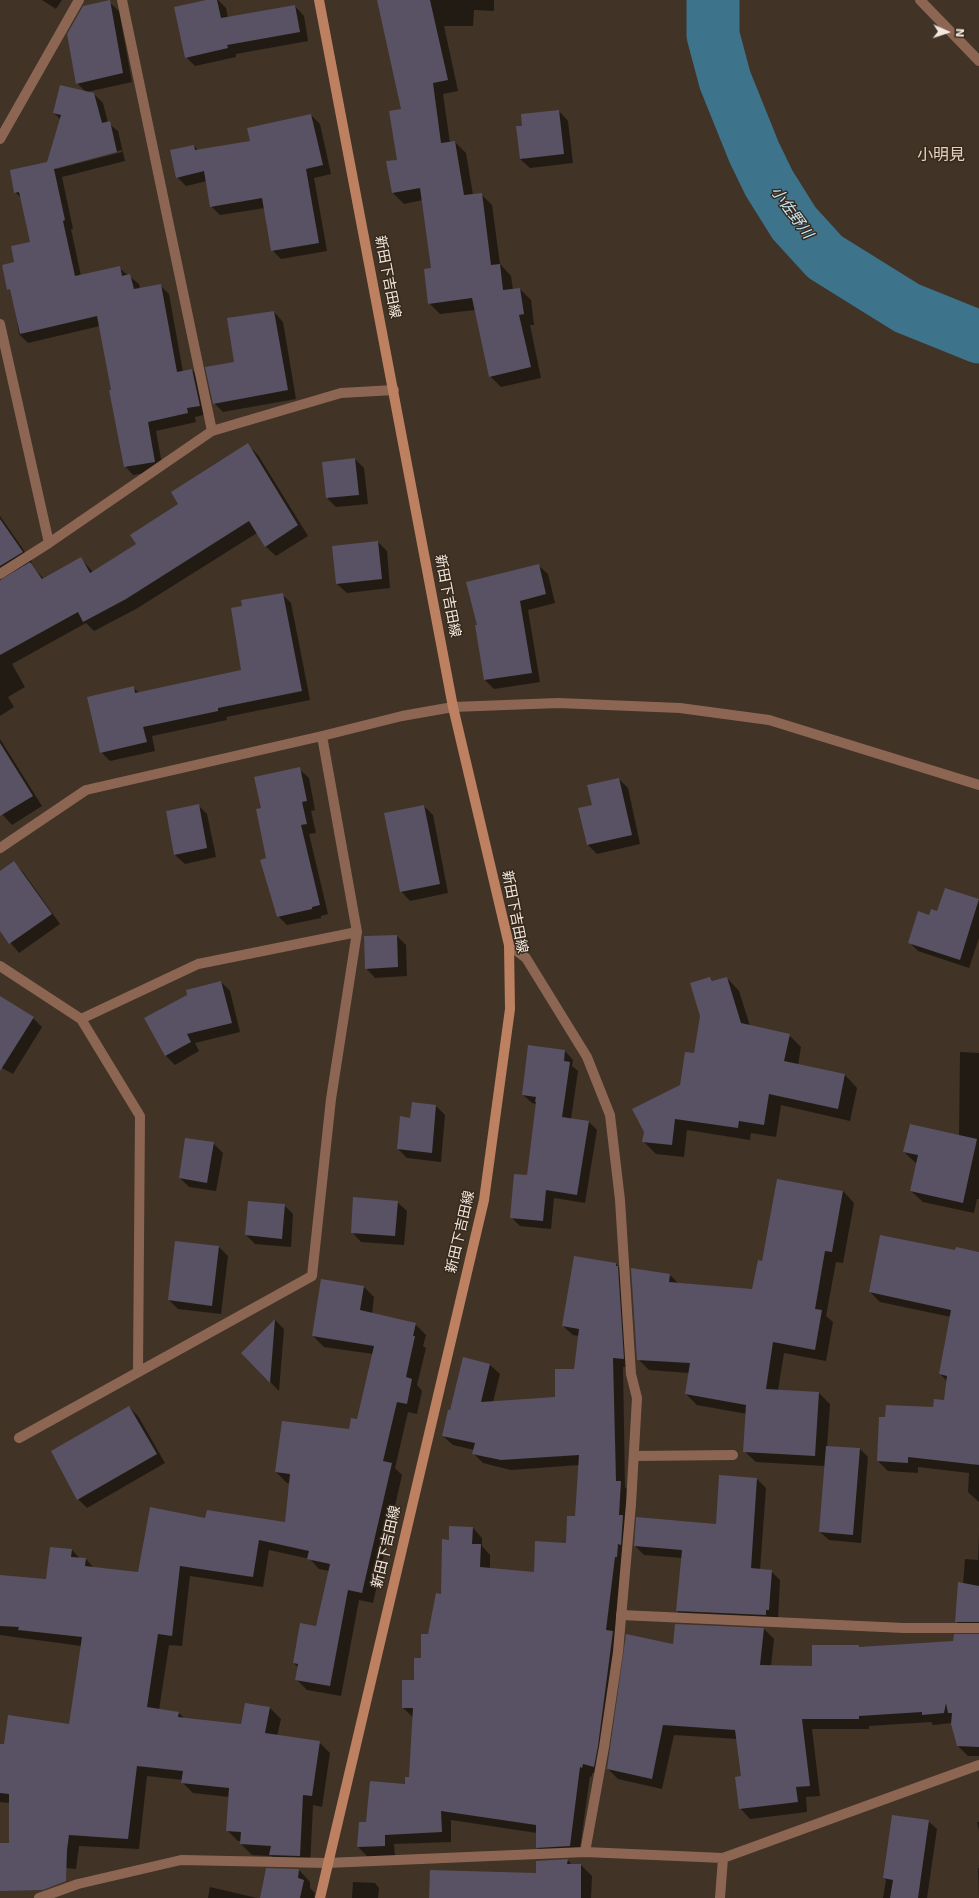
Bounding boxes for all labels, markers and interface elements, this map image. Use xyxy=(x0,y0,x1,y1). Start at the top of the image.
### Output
north arrow xyxy=(927,12,967,52)
text: N xyxy=(953,28,966,38)
district label: 小明見 xyxy=(917,146,965,166)
water label: 小佐野川 xyxy=(766,183,816,243)
street label: 新田下吉田線 xyxy=(371,234,403,320)
street label: 新田下吉田線 xyxy=(431,553,463,639)
street label: 新田下吉田線 xyxy=(498,869,530,955)
street label: 新田下吉田線 xyxy=(443,1189,479,1275)
street label: 新田下吉田線 xyxy=(369,1504,405,1590)

